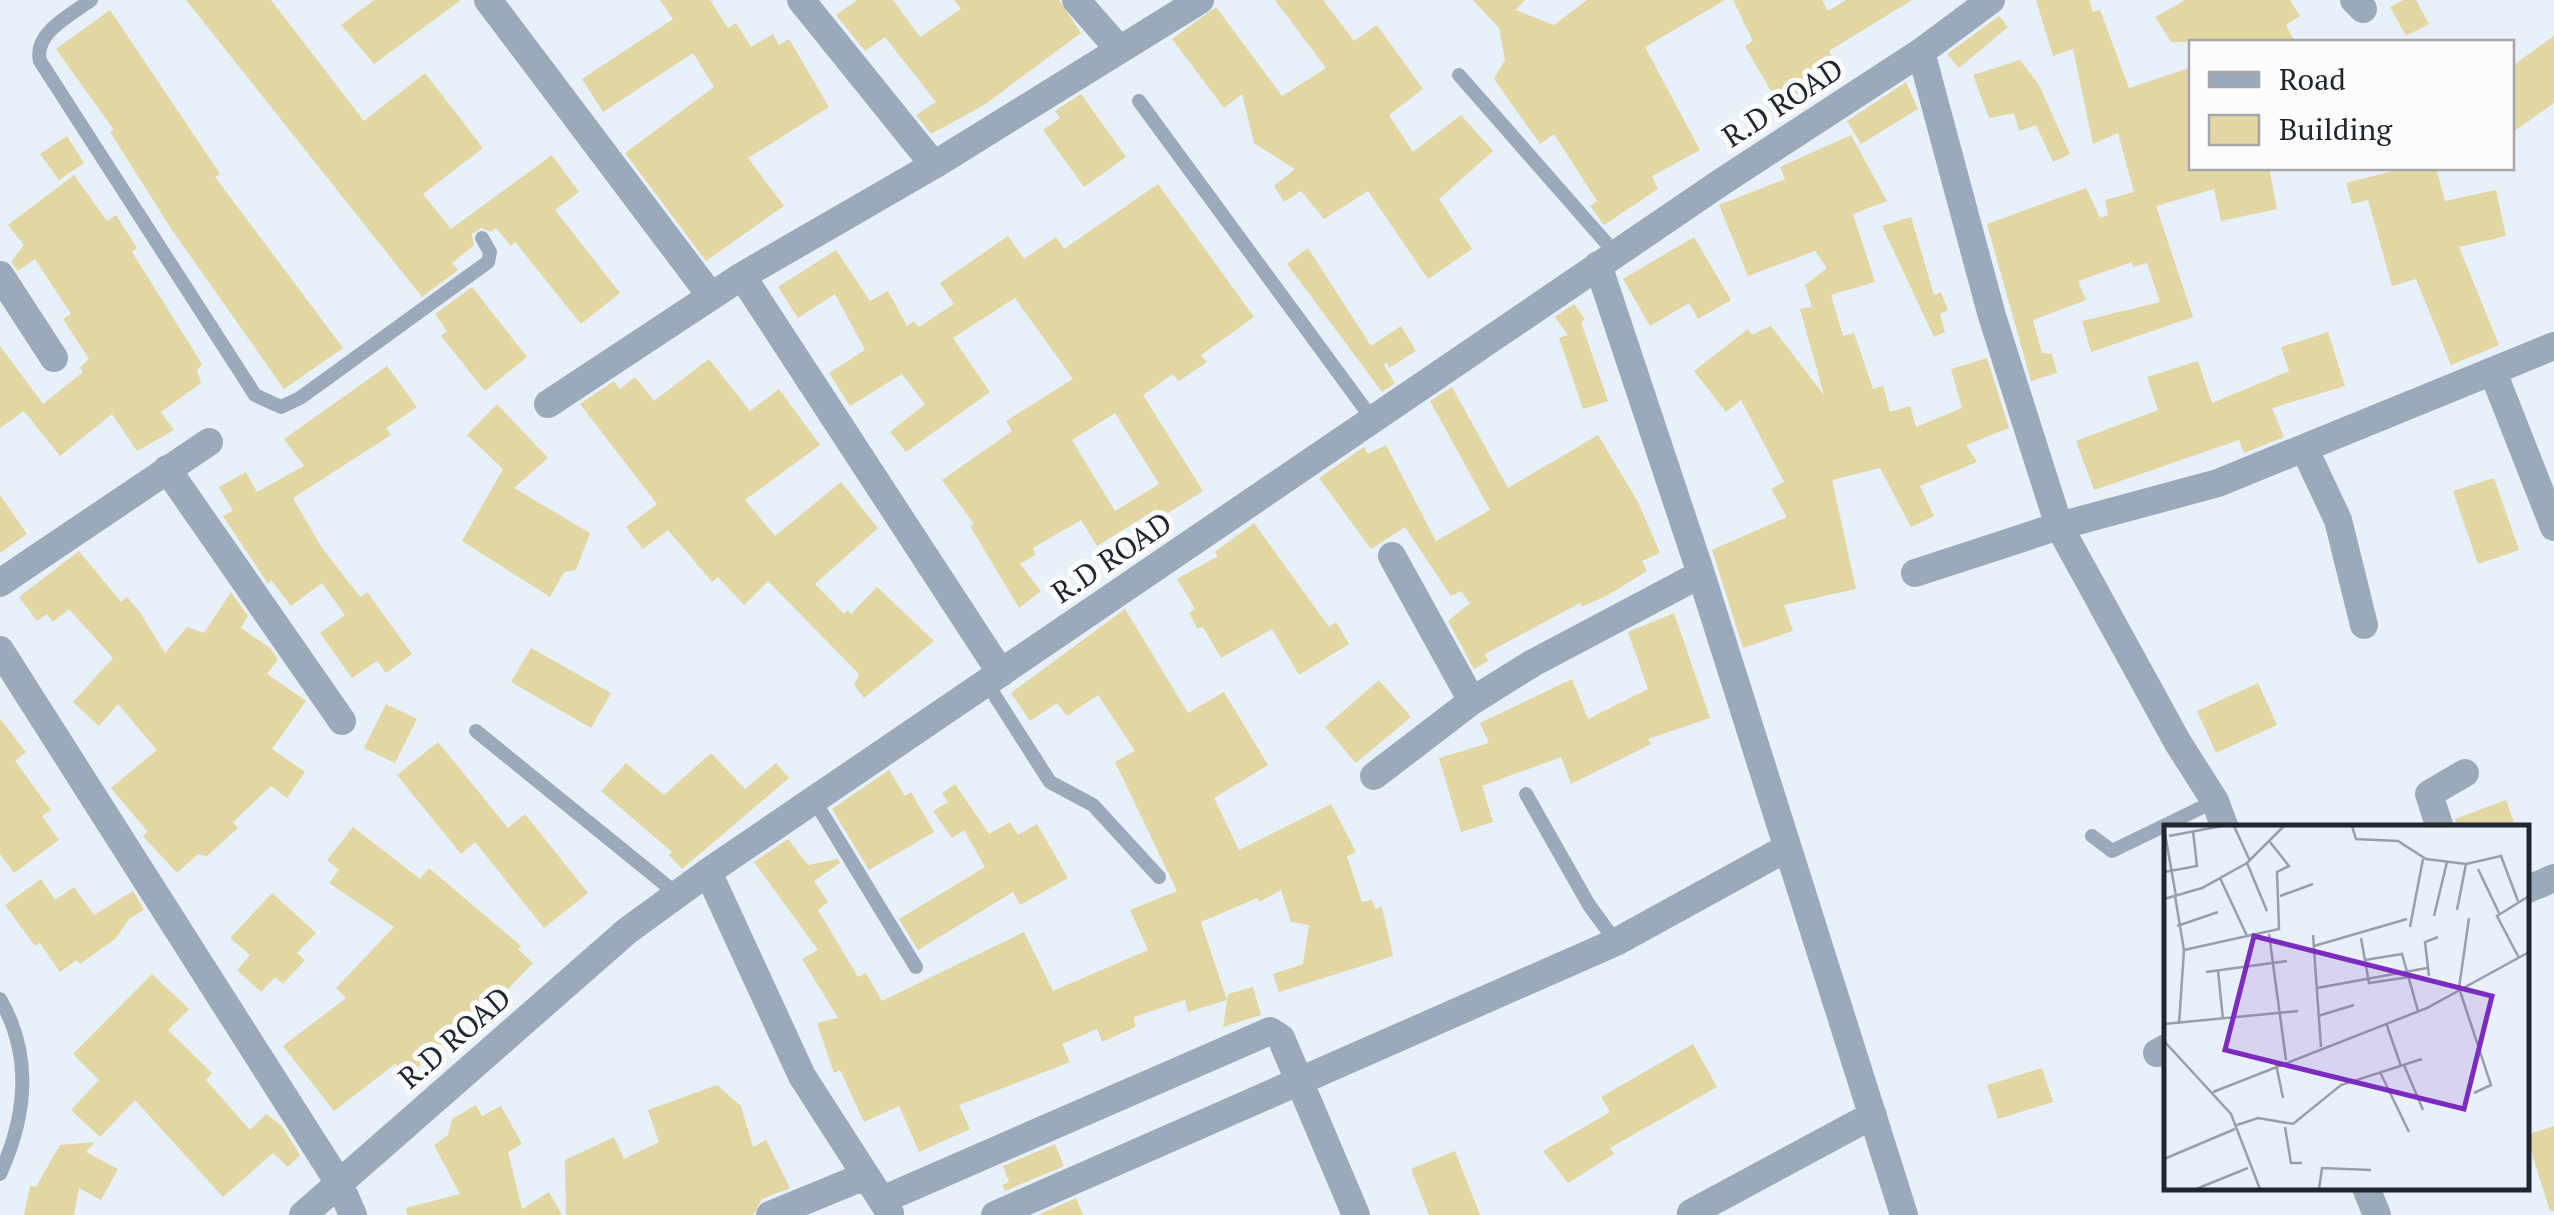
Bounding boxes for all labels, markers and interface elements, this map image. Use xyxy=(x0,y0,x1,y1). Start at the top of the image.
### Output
legend xyxy=(2189,40,2514,170)
street label: R.D ROAD xyxy=(1714,48,1851,156)
text: Road xyxy=(2279,59,2346,99)
text: Building xyxy=(2279,109,2393,149)
street label: R.D ROAD xyxy=(1044,502,1179,612)
inset map xyxy=(2164,825,2529,1190)
street label: R.D ROAD xyxy=(390,977,519,1097)

